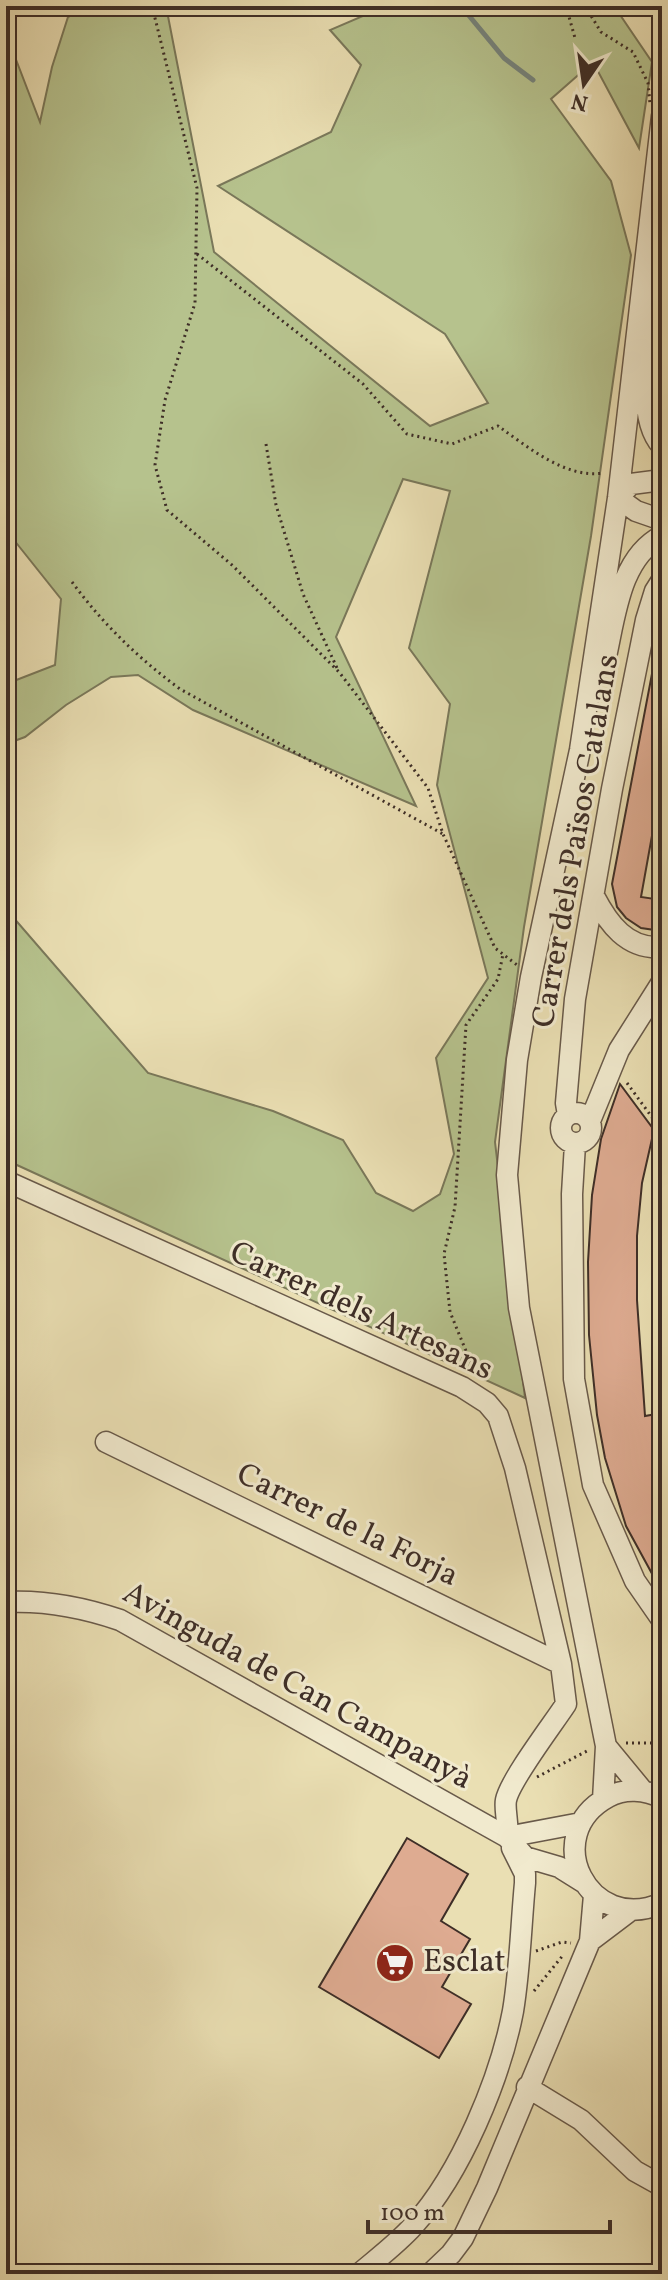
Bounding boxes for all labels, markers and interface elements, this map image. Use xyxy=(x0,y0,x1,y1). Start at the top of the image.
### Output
north arrow xyxy=(544,44,624,124)
text: N xyxy=(569,84,591,118)
street label: Carrer dels Països Catalans xyxy=(522,651,632,1031)
street label: Carrer dels Artesans xyxy=(222,1232,500,1392)
street label: Carrer de la Forja xyxy=(229,1453,465,1599)
street label: Avinguda de Can Campanyà xyxy=(114,1572,480,1802)
place label: Esclat xyxy=(423,1941,506,1985)
supermarket icon: Esclat xyxy=(374,1942,416,1984)
scale bar xyxy=(368,2184,610,2234)
text: 100 m xyxy=(380,2197,445,2231)

